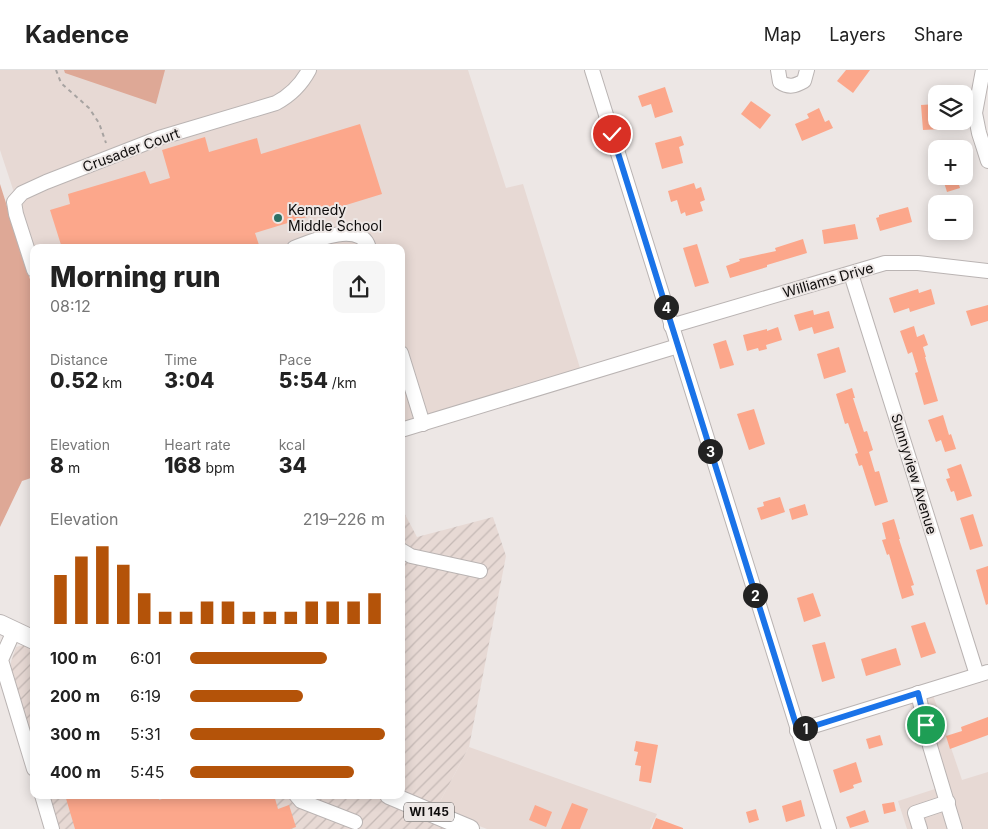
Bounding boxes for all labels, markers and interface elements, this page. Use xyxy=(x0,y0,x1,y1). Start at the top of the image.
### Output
text: Kadence xyxy=(25,20,129,49)
text: Map xyxy=(764,24,801,45)
text: Layers xyxy=(829,24,886,45)
text: Share xyxy=(914,24,963,45)
map controls xyxy=(928,85,973,240)
button: layers xyxy=(928,85,973,130)
pin xyxy=(591,113,633,155)
icon: check xyxy=(598,120,626,148)
street label: Crusader Court xyxy=(80,124,182,175)
button: + xyxy=(928,140,973,185)
button: − xyxy=(928,195,973,240)
place label: Kennedy Middle School xyxy=(288,201,382,234)
marker: Kennedy Middle School xyxy=(272,212,284,224)
street label: Williams Drive xyxy=(781,258,875,301)
text: Morning run xyxy=(50,260,220,294)
button: share xyxy=(333,261,385,313)
pin: 4 xyxy=(654,294,678,320)
text: 08:12 xyxy=(50,296,91,316)
text: 4 xyxy=(662,299,671,316)
text: Distance xyxy=(50,351,108,368)
text: Time xyxy=(164,351,197,368)
text: Pace xyxy=(279,351,312,368)
text: 0.52 xyxy=(50,368,98,393)
text: 3:04 xyxy=(164,368,215,393)
text: 5:54 xyxy=(279,368,328,393)
text: km xyxy=(98,374,122,391)
text: /km xyxy=(328,374,357,391)
street label: Sunnyview Avenue xyxy=(888,411,941,536)
text: Elevation xyxy=(50,436,110,453)
text: Heart rate xyxy=(164,436,231,453)
text: kcal xyxy=(279,436,305,453)
pin: 3 xyxy=(698,438,722,464)
text: 3 xyxy=(706,443,715,460)
text: 8 xyxy=(50,453,64,478)
text: 168 xyxy=(164,453,201,478)
text: 34 xyxy=(279,453,307,478)
text: m xyxy=(64,459,80,476)
text: bpm xyxy=(201,459,235,476)
text: Elevation xyxy=(50,509,119,529)
text: 219–226 m xyxy=(303,509,385,529)
pin: 2 xyxy=(742,582,768,608)
text: 2 xyxy=(751,587,760,604)
text: 100 m xyxy=(50,648,97,668)
text: 6:01 xyxy=(130,648,161,668)
text: 200 m xyxy=(50,686,100,706)
text: 6:19 xyxy=(130,686,161,706)
pin xyxy=(905,704,947,746)
icon: arrive xyxy=(912,711,940,739)
pin: 1 xyxy=(792,716,818,740)
text: 1 xyxy=(802,720,809,737)
text: 300 m xyxy=(50,724,100,744)
text: 5:31 xyxy=(130,724,161,744)
text: 400 m xyxy=(50,762,101,782)
text: 5:45 xyxy=(130,762,164,782)
road number: WI 145 xyxy=(404,802,454,822)

